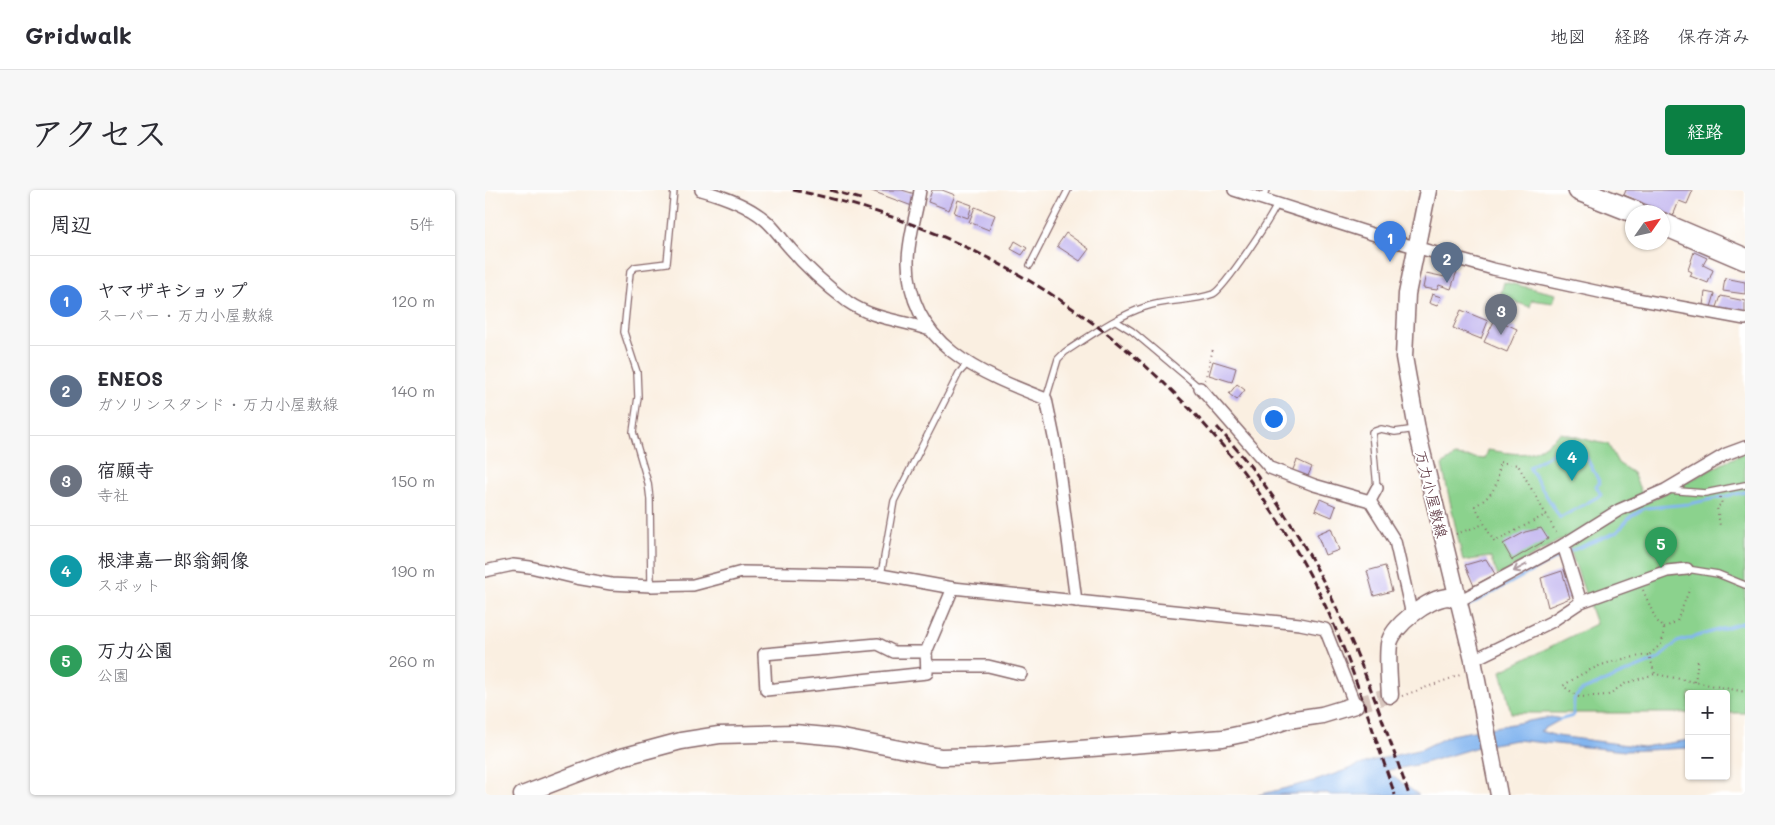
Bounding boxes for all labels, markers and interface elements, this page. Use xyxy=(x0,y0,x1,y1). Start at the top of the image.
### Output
text: Gridwalk xyxy=(25,19,132,50)
text: 地図 xyxy=(1550,24,1586,48)
text: 経路 xyxy=(1614,24,1650,48)
text: 保存済み xyxy=(1678,24,1750,48)
button: 経路 xyxy=(1665,105,1745,155)
text: アクセス xyxy=(30,109,168,155)
north arrow xyxy=(1625,205,1670,250)
text: 周辺 xyxy=(50,210,92,237)
text: 5件 xyxy=(410,213,435,234)
pin: 1 xyxy=(1374,221,1406,262)
pin: 2 xyxy=(1431,242,1463,283)
text: ヤマザキショップ xyxy=(97,277,247,302)
text: 1 xyxy=(62,290,70,311)
text: 120 m xyxy=(391,290,435,311)
pin: 3 xyxy=(1485,294,1517,335)
text: スーパー · 万力小屋敷線 xyxy=(97,304,274,325)
text: ENEOS xyxy=(97,366,163,391)
text: 2 xyxy=(62,380,70,401)
text: 140 m xyxy=(391,380,435,401)
text: ガソリンスタンド · 万力小屋敷線 xyxy=(97,393,339,414)
your location xyxy=(1261,406,1287,432)
pin: 4 xyxy=(1556,440,1588,481)
street label: 万力小屋敷線 xyxy=(1411,448,1453,540)
text: 宿願寺 xyxy=(97,457,154,482)
text: 3 xyxy=(61,470,71,491)
text: 150 m xyxy=(391,470,435,491)
text: 寺社 xyxy=(97,484,129,505)
pin: 5 xyxy=(1645,527,1677,568)
text: 根津嘉一郎翁銅像 xyxy=(97,547,249,572)
text: 4 xyxy=(61,560,71,581)
text: 190 m xyxy=(391,560,435,581)
one-way arrow xyxy=(1512,563,1527,573)
text: スポット xyxy=(97,574,161,595)
text: 万力公園 xyxy=(97,637,173,662)
text: 5 xyxy=(61,650,71,671)
text: 260 m xyxy=(389,650,435,671)
text: 公園 xyxy=(97,664,129,685)
map controls xyxy=(1685,690,1730,780)
button: + xyxy=(1685,690,1730,735)
button: − xyxy=(1685,735,1730,780)

